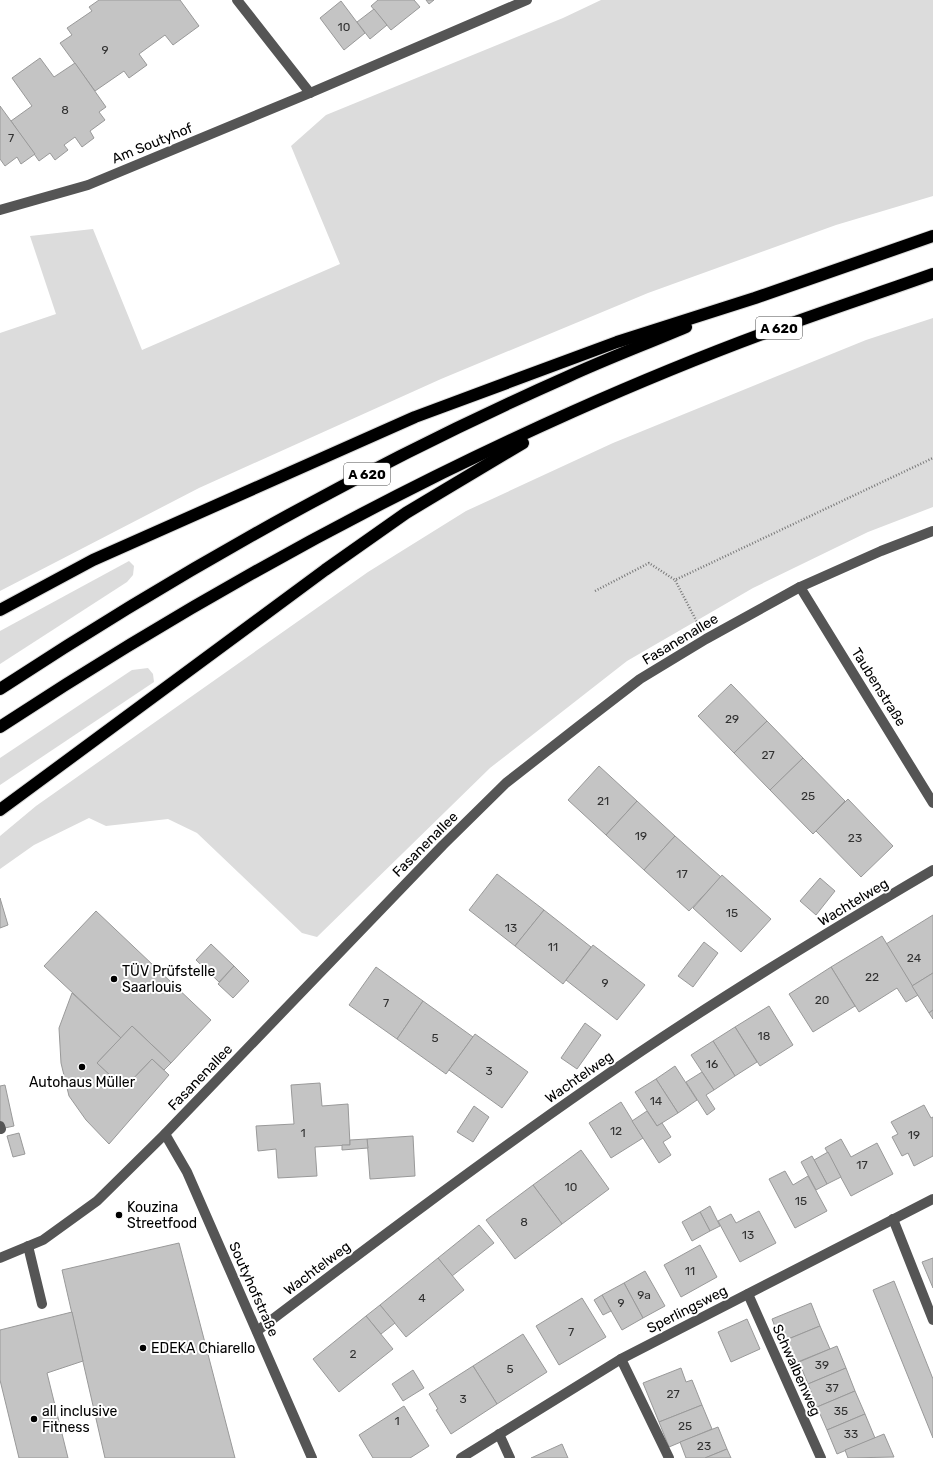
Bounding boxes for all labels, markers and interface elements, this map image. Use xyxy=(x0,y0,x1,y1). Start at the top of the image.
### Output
house number: 10 xyxy=(338,20,350,34)
house number: 9 xyxy=(101,43,109,57)
house number: 8 xyxy=(61,103,69,117)
street label: Am Soutyhof xyxy=(109,119,196,167)
house number: 7 xyxy=(8,131,14,145)
road number: A 620 xyxy=(756,317,802,339)
road number: A 620 xyxy=(344,463,390,485)
street label: Fasanenallee xyxy=(639,610,721,669)
street label: Taubenstraße xyxy=(848,645,910,730)
house number: 29 xyxy=(725,712,739,726)
house number: 27 xyxy=(761,748,775,762)
house number: 25 xyxy=(801,789,815,803)
house number: 21 xyxy=(597,794,609,808)
street label: Fasanenallee xyxy=(389,808,462,881)
house number: 19 xyxy=(635,829,647,843)
house number: 23 xyxy=(848,831,862,845)
house number: 17 xyxy=(676,867,688,881)
street label: Wachtelweg xyxy=(815,875,891,930)
house number: 15 xyxy=(726,906,738,920)
house number: 13 xyxy=(505,921,517,935)
house number: 11 xyxy=(548,940,558,954)
house number: 24 xyxy=(907,951,922,965)
place label: TÜV Prüfstelle Saarlouis xyxy=(122,963,216,996)
house number: 22 xyxy=(865,970,879,984)
marker: TÜV Prüfstelle Saarlouis xyxy=(109,974,119,984)
house number: 9 xyxy=(601,976,609,990)
house number: 20 xyxy=(815,993,829,1007)
house number: 7 xyxy=(383,996,389,1010)
house number: 18 xyxy=(758,1029,770,1043)
house number: 5 xyxy=(431,1031,439,1045)
street label: Fasanenallee xyxy=(165,1041,236,1114)
street label: Wachtelweg xyxy=(542,1048,616,1107)
house number: 16 xyxy=(706,1057,718,1071)
marker: Autohaus Müller xyxy=(77,1062,87,1072)
house number: 3 xyxy=(485,1064,493,1078)
place label: Autohaus Müller xyxy=(29,1074,136,1091)
house number: 14 xyxy=(650,1094,663,1108)
house number: 12 xyxy=(610,1124,622,1138)
house number: 1 xyxy=(300,1126,306,1140)
house number: 19 xyxy=(908,1128,920,1142)
house number: 17 xyxy=(856,1158,868,1172)
house number: 10 xyxy=(565,1180,577,1194)
house number: 15 xyxy=(795,1194,807,1208)
place label: Kouzina Streetfood xyxy=(127,1199,197,1232)
marker: Kouzina Streetfood xyxy=(114,1210,124,1220)
house number: 8 xyxy=(520,1215,528,1229)
house number: 13 xyxy=(742,1228,754,1242)
street label: Wachtelweg xyxy=(281,1238,354,1299)
street label: Soutyhofstraße xyxy=(225,1239,282,1339)
house number: 11 xyxy=(685,1264,695,1278)
street label: Sperlingsweg xyxy=(644,1282,730,1337)
house number: 9a xyxy=(637,1288,651,1302)
house number: 4 xyxy=(418,1291,426,1305)
house number: 9 xyxy=(617,1296,625,1310)
street label: Schwalbenweg xyxy=(769,1322,824,1419)
house number: 7 xyxy=(568,1325,574,1339)
place label: EDEKA Chiarello xyxy=(151,1340,255,1357)
marker: EDEKA Chiarello xyxy=(138,1343,148,1353)
house number: 2 xyxy=(349,1347,357,1361)
house number: 39 xyxy=(815,1358,829,1372)
house number: 5 xyxy=(506,1362,514,1376)
house number: 37 xyxy=(825,1381,839,1395)
house number: 27 xyxy=(666,1387,680,1401)
house number: 3 xyxy=(459,1392,467,1406)
place label: all inclusive Fitness xyxy=(42,1403,117,1436)
house number: 35 xyxy=(834,1404,848,1418)
marker: all inclusive Fitness xyxy=(29,1414,39,1424)
house number: 1 xyxy=(394,1414,400,1428)
house number: 25 xyxy=(678,1419,692,1433)
house number: 33 xyxy=(844,1427,858,1441)
house number: 23 xyxy=(697,1439,711,1453)

